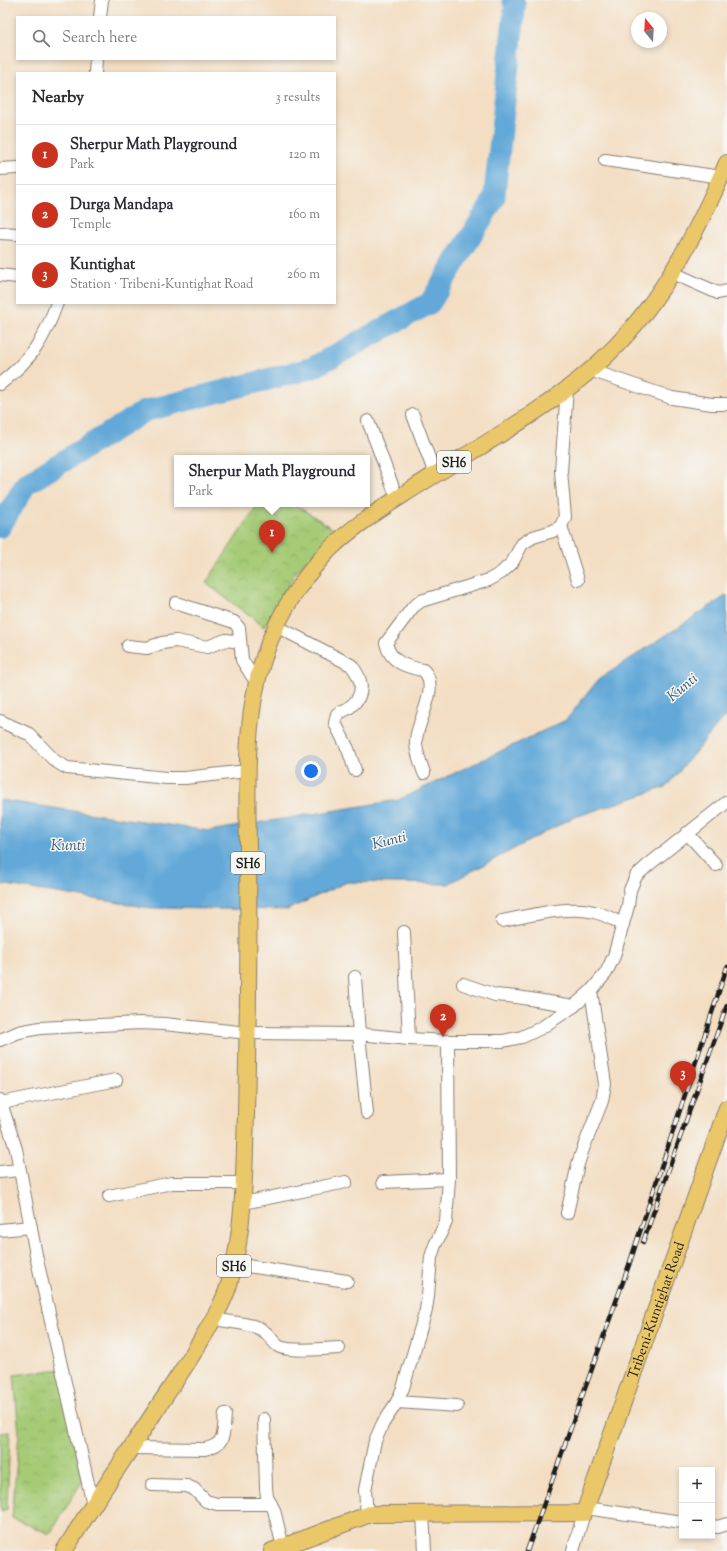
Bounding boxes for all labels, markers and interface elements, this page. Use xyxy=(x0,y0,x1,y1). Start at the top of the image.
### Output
north arrow xyxy=(631,12,667,48)
search box xyxy=(16,16,336,60)
icon: search xyxy=(30,27,52,49)
text: Search here xyxy=(62,28,137,49)
text: Nearby xyxy=(32,86,84,110)
text: 3 results xyxy=(275,89,320,107)
text: Sherpur Math Playground xyxy=(70,135,237,156)
text: 1 xyxy=(43,146,47,164)
text: 120 m xyxy=(289,146,320,164)
text: Park xyxy=(70,156,95,174)
text: Durga Mandapa xyxy=(70,195,173,216)
text: 2 xyxy=(42,206,48,224)
text: 160 m xyxy=(289,206,320,224)
text: Temple xyxy=(70,216,111,234)
text: Kuntighat xyxy=(70,255,135,276)
text: 3 xyxy=(42,266,48,284)
text: 260 m xyxy=(287,266,320,284)
text: Station · Tribeni-Kuntighat Road xyxy=(70,276,253,294)
road number: SH6 xyxy=(437,451,471,473)
popup xyxy=(174,455,370,507)
text: Sherpur Math Playground xyxy=(188,462,356,483)
text: Park xyxy=(188,483,213,501)
pin: 1 xyxy=(259,520,285,553)
water label: Kunti xyxy=(663,669,703,707)
your location xyxy=(301,761,321,781)
water label: Kunti xyxy=(370,827,409,856)
water label: Kunti xyxy=(51,836,85,857)
road number: SH6 xyxy=(231,852,265,874)
pin: 2 xyxy=(430,1004,456,1037)
pin: 3 xyxy=(670,1061,696,1094)
street label: Tribeni-Kuntighat Road xyxy=(624,1239,691,1382)
road number: SH6 xyxy=(217,1255,251,1277)
map controls xyxy=(679,1467,715,1539)
button: + xyxy=(679,1467,715,1503)
button: − xyxy=(679,1503,715,1539)

